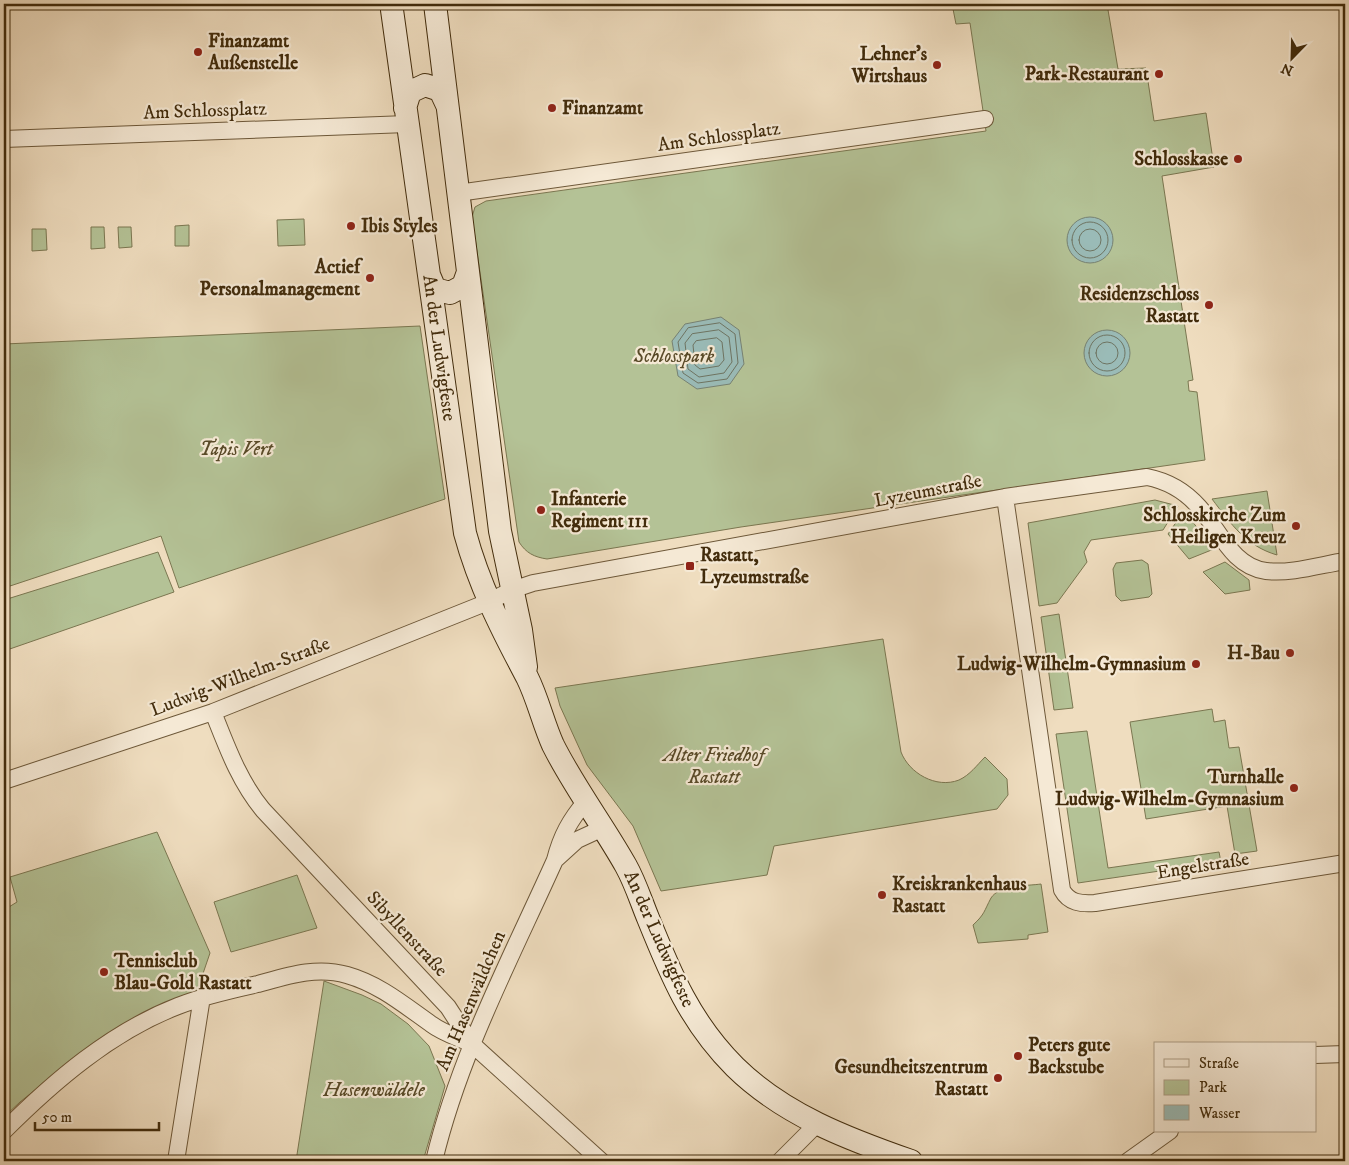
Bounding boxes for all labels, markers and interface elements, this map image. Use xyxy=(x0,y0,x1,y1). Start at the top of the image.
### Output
place label: Finanzamt Außenstelle xyxy=(207,30,298,75)
north arrow xyxy=(1266,32,1316,82)
place label: Lehner's Wirtshaus xyxy=(851,43,928,88)
marker: Finanzamt Außenstelle xyxy=(192,46,204,58)
text: N xyxy=(1278,58,1296,80)
marker: Lehner's Wirtshaus xyxy=(931,59,943,71)
place label: Park-Restaurant xyxy=(1025,63,1150,86)
marker: Park-Restaurant xyxy=(1153,68,1165,80)
street label: Am Schlossplatz xyxy=(143,97,267,125)
place label: Finanzamt xyxy=(562,97,644,120)
marker: Finanzamt xyxy=(546,102,558,114)
street label: Am Schlossplatz xyxy=(656,117,782,157)
place label: Schlosskasse xyxy=(1134,148,1228,171)
marker: Schlosskasse xyxy=(1232,153,1244,165)
place label: Ibis Styles xyxy=(361,215,438,238)
marker: Ibis Styles xyxy=(345,220,357,232)
place label: Actief Personalmanagement xyxy=(200,256,364,301)
marker: Actief Personalmanagement xyxy=(364,272,376,284)
street label: An der Ludwigfeste xyxy=(417,273,461,423)
place label: Residenzschloss Rastatt xyxy=(1080,283,1200,328)
marker: Residenzschloss Rastatt xyxy=(1203,299,1215,311)
park label: Schlosspark xyxy=(633,345,714,369)
park label: Tapis Vert xyxy=(199,438,274,462)
street label: Lyzeumstraße xyxy=(872,469,984,513)
place label: Infanterie Regiment 111 xyxy=(551,488,649,533)
marker: Infanterie Regiment 111 xyxy=(535,504,547,516)
place label: Schlosskirche Zum Heiligen Kreuz xyxy=(1143,504,1287,549)
marker: Schlosskirche Zum Heiligen Kreuz xyxy=(1290,520,1302,532)
place label: Rastatt, Lyzeumstraße xyxy=(700,544,809,589)
marker: Rastatt, Lyzeumstraße xyxy=(684,560,696,572)
street label: Ludwig-Wilhelm-Straße xyxy=(147,632,333,722)
place label: H-Bau xyxy=(1227,642,1280,665)
marker: H-Bau xyxy=(1284,647,1296,659)
place label: Ludwig-Wilhelm-Gymnasium xyxy=(957,653,1187,676)
marker: Ludwig-Wilhelm-Gymnasium xyxy=(1190,658,1202,670)
park label: Alter Friedhof Rastatt xyxy=(661,744,769,789)
place label: Turnhalle Ludwig-Wilhelm-Gymnasium xyxy=(1055,766,1285,811)
marker: Turnhalle Ludwig-Wilhelm-Gymnasium xyxy=(1288,782,1300,794)
street label: Engelstraße xyxy=(1155,847,1251,885)
street label: An der Ludwigfeste xyxy=(619,867,700,1011)
place label: Kreiskrankenhaus Rastatt xyxy=(892,873,1027,918)
street label: Sibyllenstraße xyxy=(362,886,452,982)
marker: Kreiskrankenhaus Rastatt xyxy=(876,889,888,901)
street label: Am Hasenwäldchen xyxy=(431,927,511,1074)
place label: Tennisclub Blau-Gold Rastatt xyxy=(113,950,253,995)
marker: Tennisclub Blau-Gold Rastatt xyxy=(98,966,110,978)
place label: Peters gute Backstube xyxy=(1028,1034,1111,1079)
legend xyxy=(1154,1042,1316,1132)
marker: Peters gute Backstube xyxy=(1012,1050,1024,1062)
text: Straße xyxy=(1199,1054,1239,1073)
place label: Gesundheitszentrum Rastatt xyxy=(834,1056,989,1101)
marker: Gesundheitszentrum Rastatt xyxy=(992,1072,1004,1084)
text: Park xyxy=(1199,1078,1228,1097)
park label: Hasenwäldele xyxy=(322,1079,425,1102)
scale bar xyxy=(35,1100,159,1132)
text: Wasser xyxy=(1198,1104,1240,1123)
text: 50 m xyxy=(42,1108,72,1127)

